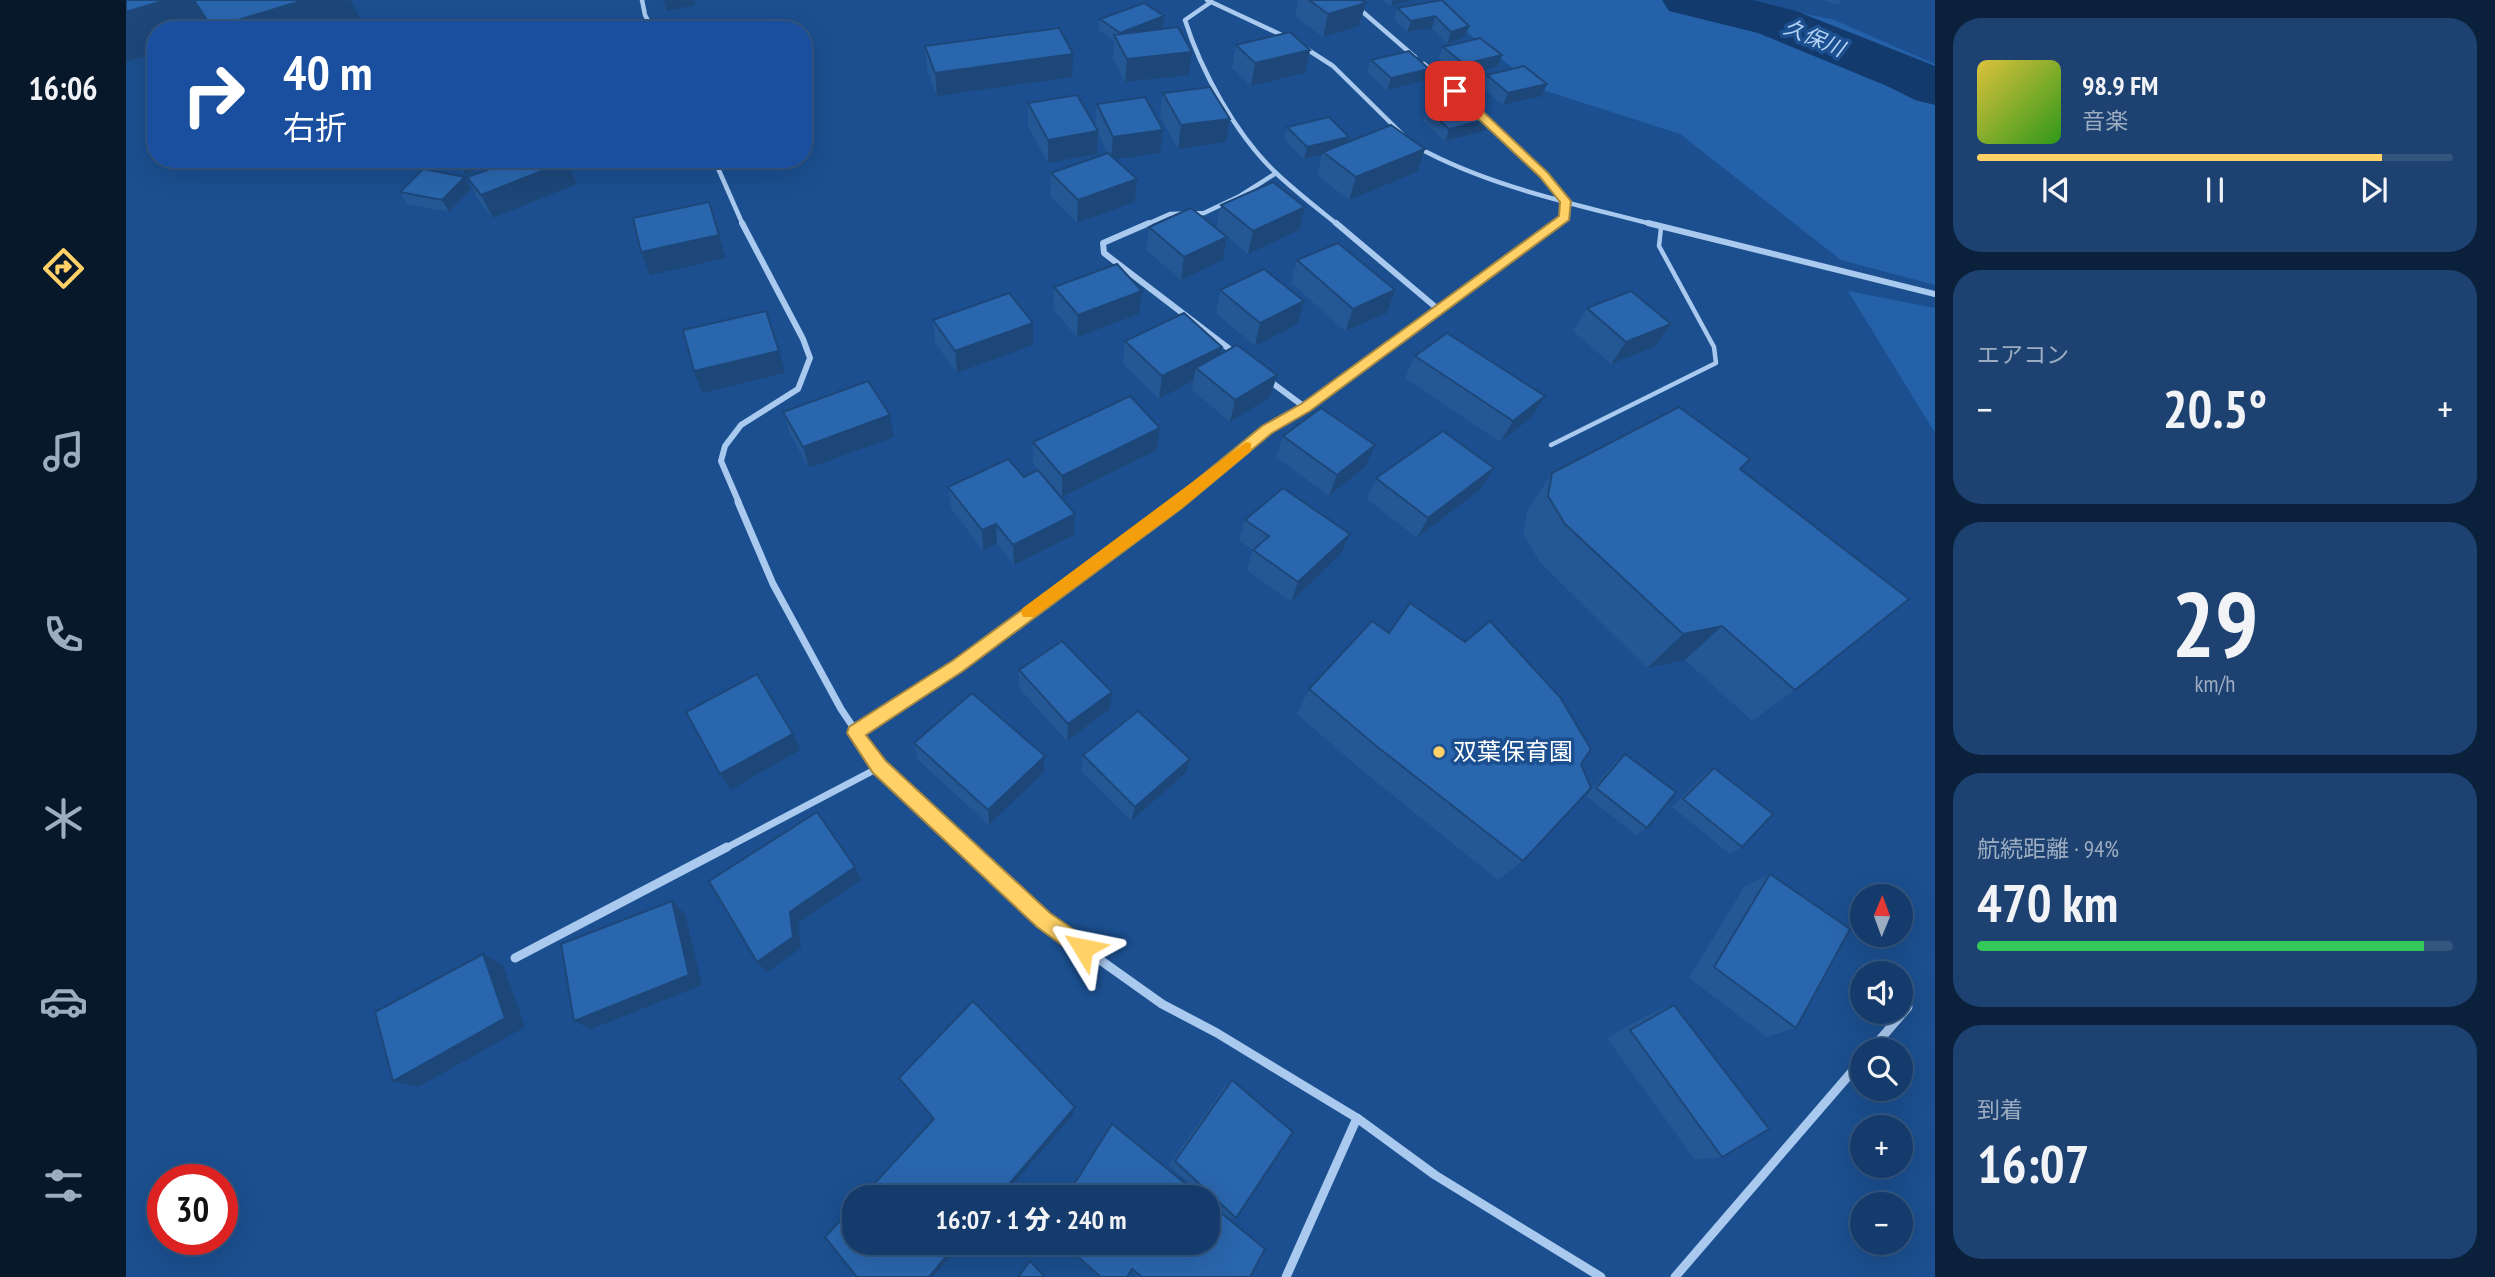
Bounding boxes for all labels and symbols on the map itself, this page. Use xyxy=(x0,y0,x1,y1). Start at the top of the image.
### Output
water label: 久保川 xyxy=(1780,13,1850,63)
pin xyxy=(1425,61,1485,121)
place label: 双葉保育園 xyxy=(1453,736,1573,767)
marker: 双葉保育園 xyxy=(1431,744,1447,760)
north arrow xyxy=(1850,884,1913,947)
position arrow xyxy=(1046,911,1120,985)
speed limit sign: 30 xyxy=(147,1164,238,1255)

